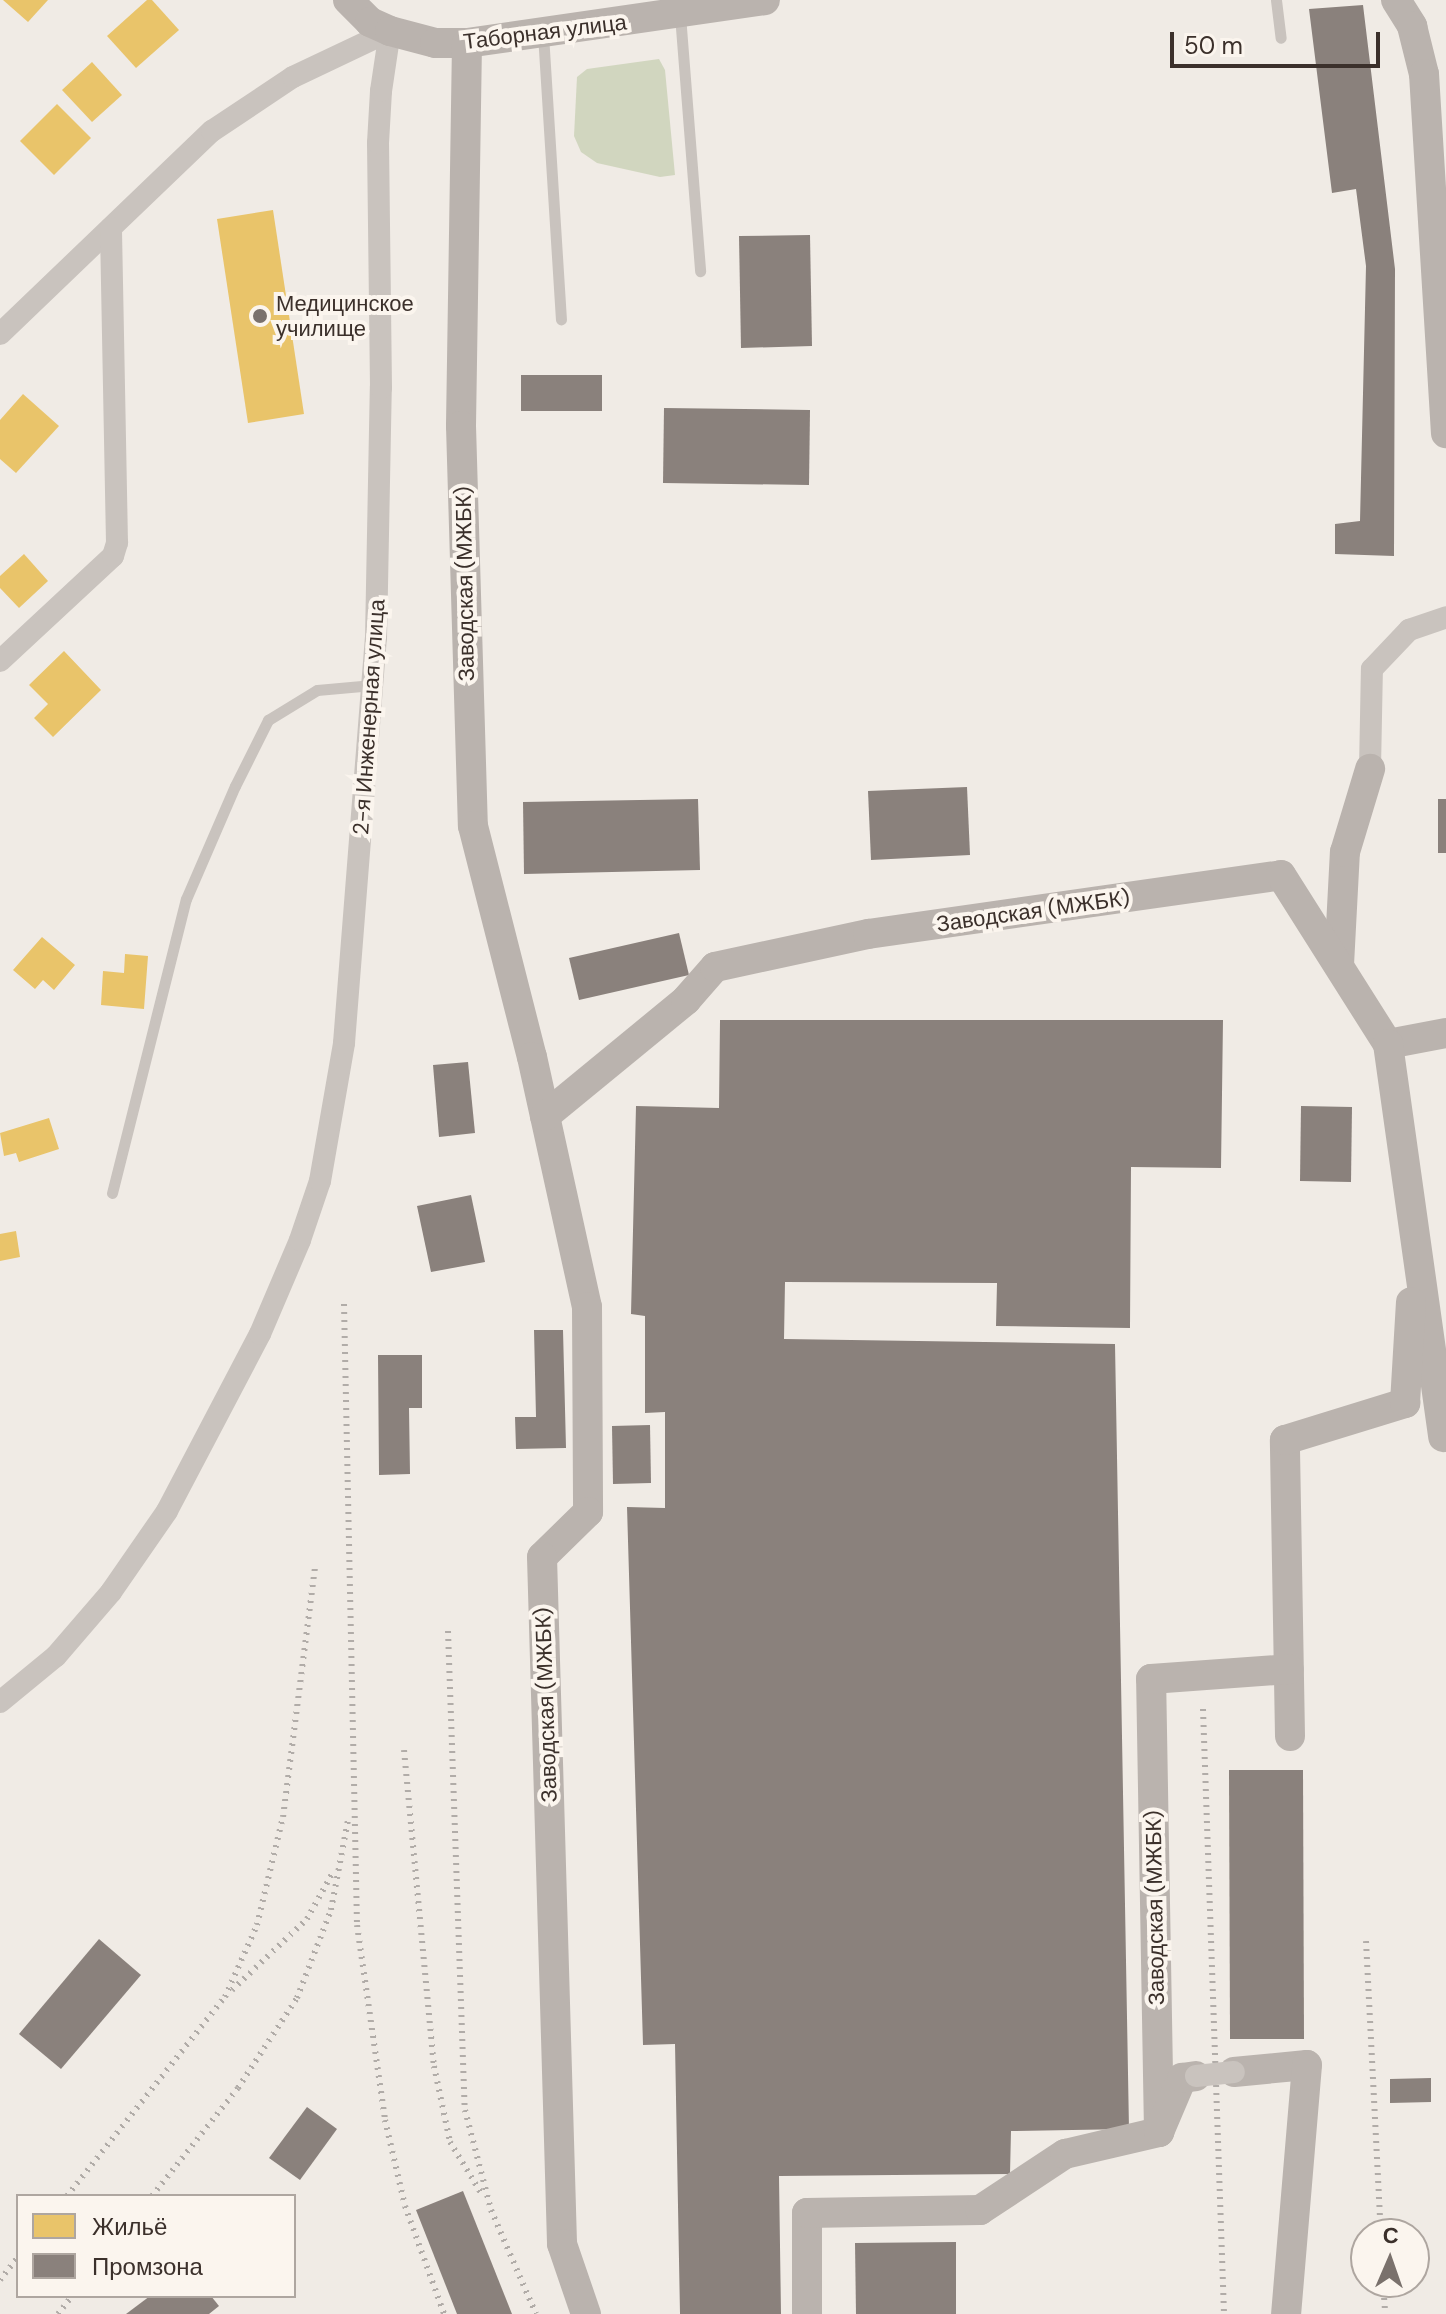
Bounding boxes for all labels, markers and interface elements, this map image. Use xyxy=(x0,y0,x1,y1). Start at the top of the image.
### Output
street label: Таборная улица xyxy=(462,9,628,55)
scale bar xyxy=(1174,16,1384,66)
text: 50 m xyxy=(1184,30,1243,61)
place label: Медицинское училище xyxy=(276,290,414,342)
marker: Медицинское училище xyxy=(251,307,269,325)
street label: Заводская (МЖБК) xyxy=(450,486,480,682)
street label: 2-я Инженерная улица xyxy=(348,598,390,836)
street label: Заводская (МЖБК) xyxy=(935,884,1131,938)
street label: Заводская (МЖБК) xyxy=(529,1607,563,1803)
street label: Заводская (МЖБК) xyxy=(1140,1810,1170,2006)
legend xyxy=(16,2194,296,2298)
text: Жильё xyxy=(92,2211,167,2242)
north arrow xyxy=(1350,2218,1430,2298)
text: С xyxy=(1382,2221,1399,2250)
text: Промзона xyxy=(92,2251,203,2282)

